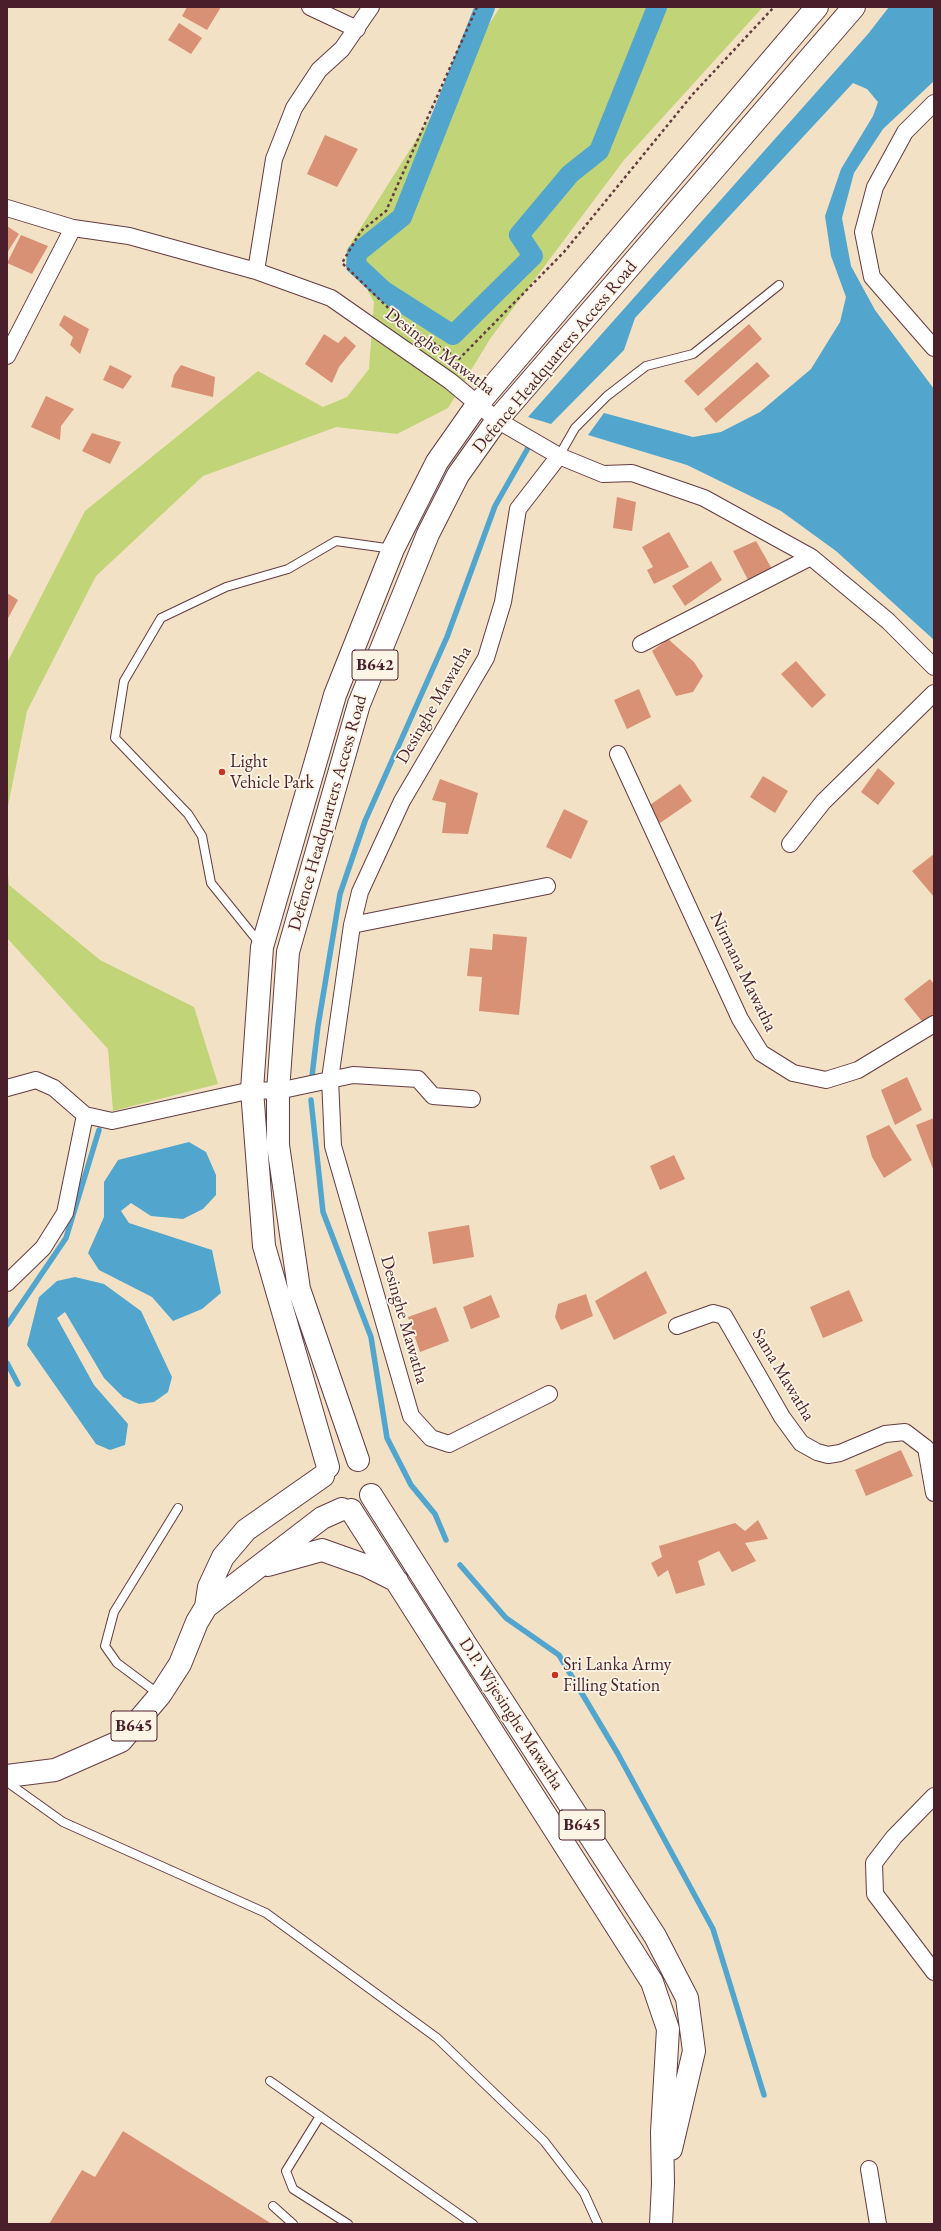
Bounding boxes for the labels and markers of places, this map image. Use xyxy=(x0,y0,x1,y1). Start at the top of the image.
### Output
place label: Light Vehicle Park xyxy=(230,751,314,794)
marker: Light Vehicle Park xyxy=(217,767,227,777)
place label: Sri Lanka Army Filling Station xyxy=(563,1654,671,1696)
marker: Sri Lanka Army Filling Station xyxy=(550,1670,560,1680)

